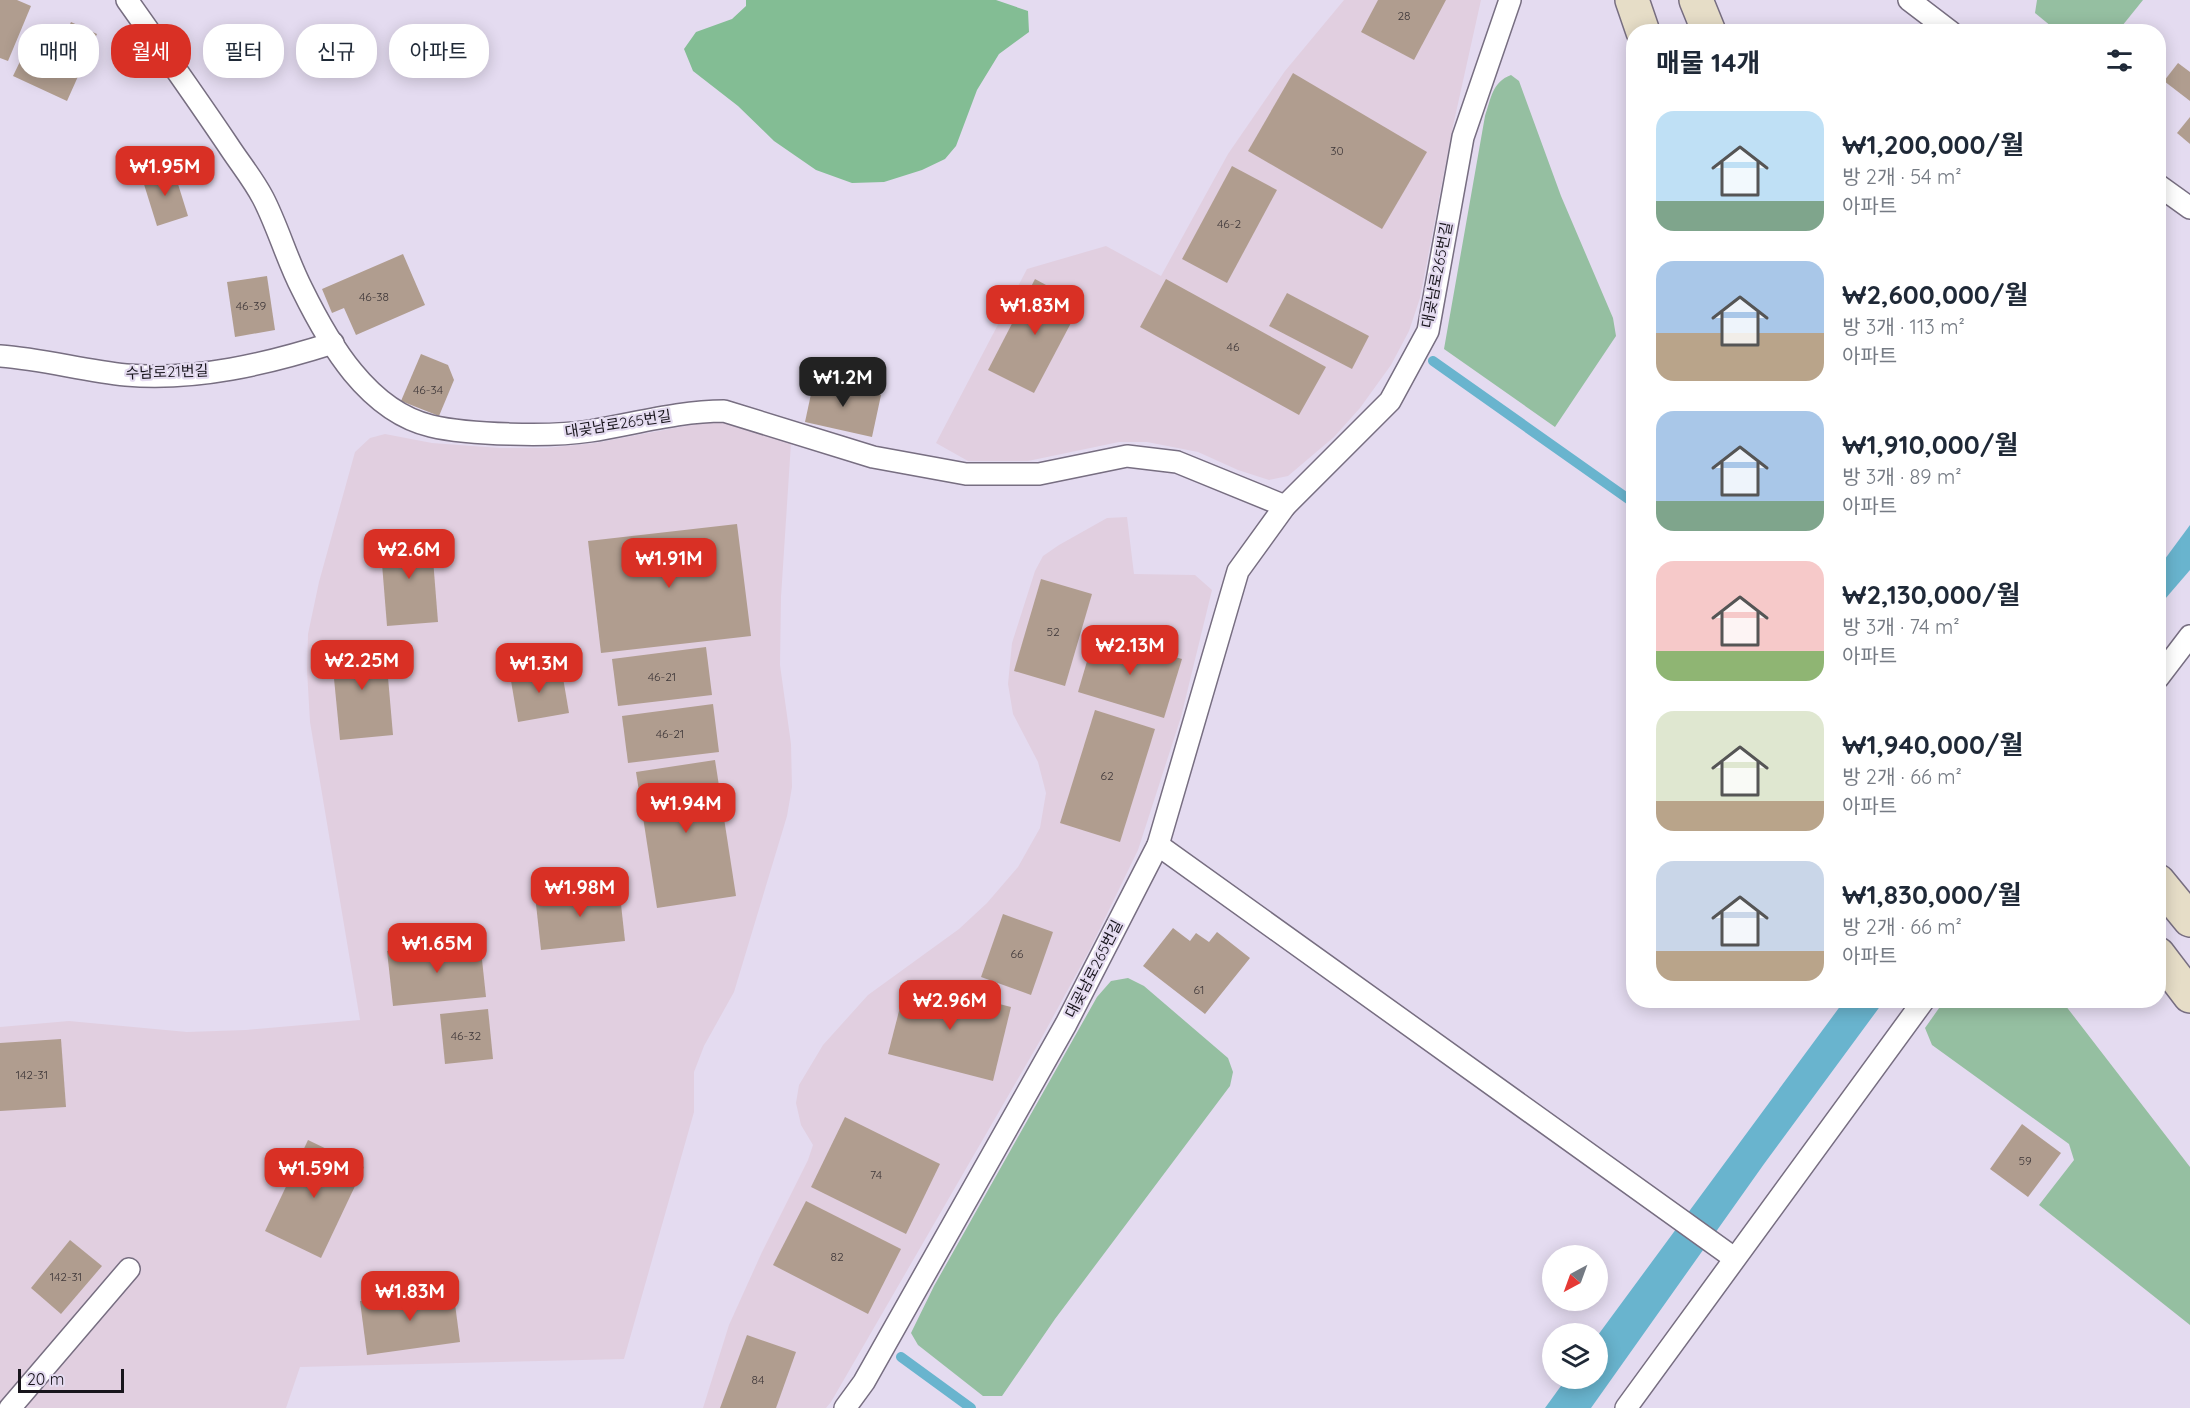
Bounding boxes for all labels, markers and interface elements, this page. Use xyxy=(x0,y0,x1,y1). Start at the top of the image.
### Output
house number: 28 xyxy=(1397,8,1411,23)
chip: 매매 xyxy=(18,24,99,78)
chip: 월세 xyxy=(111,24,191,78)
chip: 필터 xyxy=(203,24,284,78)
chip: 신규 xyxy=(296,24,377,78)
chip: 아파트 xyxy=(389,24,489,78)
icon: filters xyxy=(2103,44,2136,77)
text: 매물 14개 xyxy=(1656,46,1760,79)
text: ₩1,200,000/월 xyxy=(1842,128,2024,161)
icon: home xyxy=(1704,135,1776,207)
house number: 30 xyxy=(1330,143,1344,158)
pin: ₩1.95M xyxy=(116,146,214,197)
text: ₩1.95M xyxy=(130,153,200,178)
text: 방 2개 · 54 m² xyxy=(1842,164,1962,189)
text: 아파트 xyxy=(1842,193,1897,218)
house number: 46-2 xyxy=(1217,216,1241,231)
street label: 대곶남로265번길 xyxy=(1417,220,1456,329)
text: ₩2,600,000/월 xyxy=(1842,278,2029,311)
pin: ₩1.83M xyxy=(986,285,1084,336)
icon: home xyxy=(1704,285,1776,357)
house number: 46-38 xyxy=(359,289,389,304)
text: ₩1.83M xyxy=(1000,292,1070,317)
house number: 46-39 xyxy=(236,298,267,313)
text: 방 3개 · 113 m² xyxy=(1842,314,1965,339)
house number: 46 xyxy=(1227,339,1240,354)
text: 아파트 xyxy=(1842,343,1897,368)
pin: ₩1.2M xyxy=(801,357,885,408)
street label: 수남로21번길 xyxy=(125,361,209,382)
text: ₩1.2M xyxy=(813,364,873,389)
house number: 46-34 xyxy=(413,382,443,397)
street label: 대곶남로265번길 xyxy=(563,406,672,441)
text: ₩1,910,000/월 xyxy=(1842,428,2018,461)
icon: home xyxy=(1704,435,1776,507)
text: 방 3개 · 89 m² xyxy=(1842,464,1962,489)
text: 아파트 xyxy=(1842,493,1897,518)
pin: ₩2.6M xyxy=(367,529,451,580)
text: ₩2.6M xyxy=(378,536,440,561)
pin: ₩1.91M xyxy=(620,538,718,589)
text: ₩1.91M xyxy=(635,545,703,570)
text: ₩2,130,000/월 xyxy=(1842,578,2020,611)
icon: home xyxy=(1704,585,1776,657)
text: 방 3개 · 74 m² xyxy=(1842,614,1960,639)
house number: 52 xyxy=(1046,624,1060,639)
pin: ₩2.13M xyxy=(1081,625,1179,676)
text: ₩2.13M xyxy=(1095,632,1165,657)
pin: ₩2.25M xyxy=(313,640,411,691)
pin: ₩1.3M xyxy=(497,643,581,694)
text: 아파트 xyxy=(1842,643,1897,668)
text: ₩2.25M xyxy=(325,647,399,672)
text: ₩1.3M xyxy=(510,650,568,675)
house number: 46-21 xyxy=(648,669,676,684)
house number: 46-21 xyxy=(656,726,684,741)
text: ₩1,940,000/월 xyxy=(1842,728,2024,761)
icon: home xyxy=(1704,735,1776,807)
text: 방 2개 · 66 m² xyxy=(1842,764,1962,789)
house number: 62 xyxy=(1100,768,1114,783)
pin: ₩1.94M xyxy=(637,783,735,834)
text: ₩1.94M xyxy=(650,790,722,815)
text: 아파트 xyxy=(1842,793,1897,818)
pin: ₩1.98M xyxy=(531,867,629,918)
text: ₩1.98M xyxy=(545,874,615,899)
text: ₩1,830,000/월 xyxy=(1842,878,2022,911)
icon: home xyxy=(1704,885,1776,957)
text: 방 2개 · 66 m² xyxy=(1842,914,1962,939)
street label: 대곶남로265번길 xyxy=(1061,917,1126,1021)
pin: ₩1.65M xyxy=(388,923,486,974)
text: ₩1.65M xyxy=(402,930,472,955)
text: 아파트 xyxy=(1842,943,1897,968)
house number: 66 xyxy=(1011,946,1024,961)
pin: ₩2.96M xyxy=(901,980,999,1031)
house number: 61 xyxy=(1194,982,1204,997)
text: ₩2.96M xyxy=(913,987,987,1012)
house number: 46-32 xyxy=(451,1028,482,1043)
house number: 142-31 xyxy=(16,1067,48,1082)
pin: ₩1.59M xyxy=(265,1148,363,1199)
house number: 59 xyxy=(2018,1153,2032,1168)
text: ₩1.59M xyxy=(279,1155,349,1180)
house number: 74 xyxy=(870,1167,882,1182)
north arrow xyxy=(1542,1245,1608,1311)
map controls xyxy=(1542,1245,1608,1389)
house number: 82 xyxy=(830,1249,844,1264)
house number: 142-31 xyxy=(50,1269,82,1284)
pin: ₩1.83M xyxy=(361,1271,459,1322)
text: ₩1.83M xyxy=(375,1278,445,1303)
button: layers xyxy=(1542,1323,1608,1389)
scale bar xyxy=(18,1366,124,1394)
text: 20 m xyxy=(27,1369,64,1389)
house number: 84 xyxy=(752,1372,764,1387)

